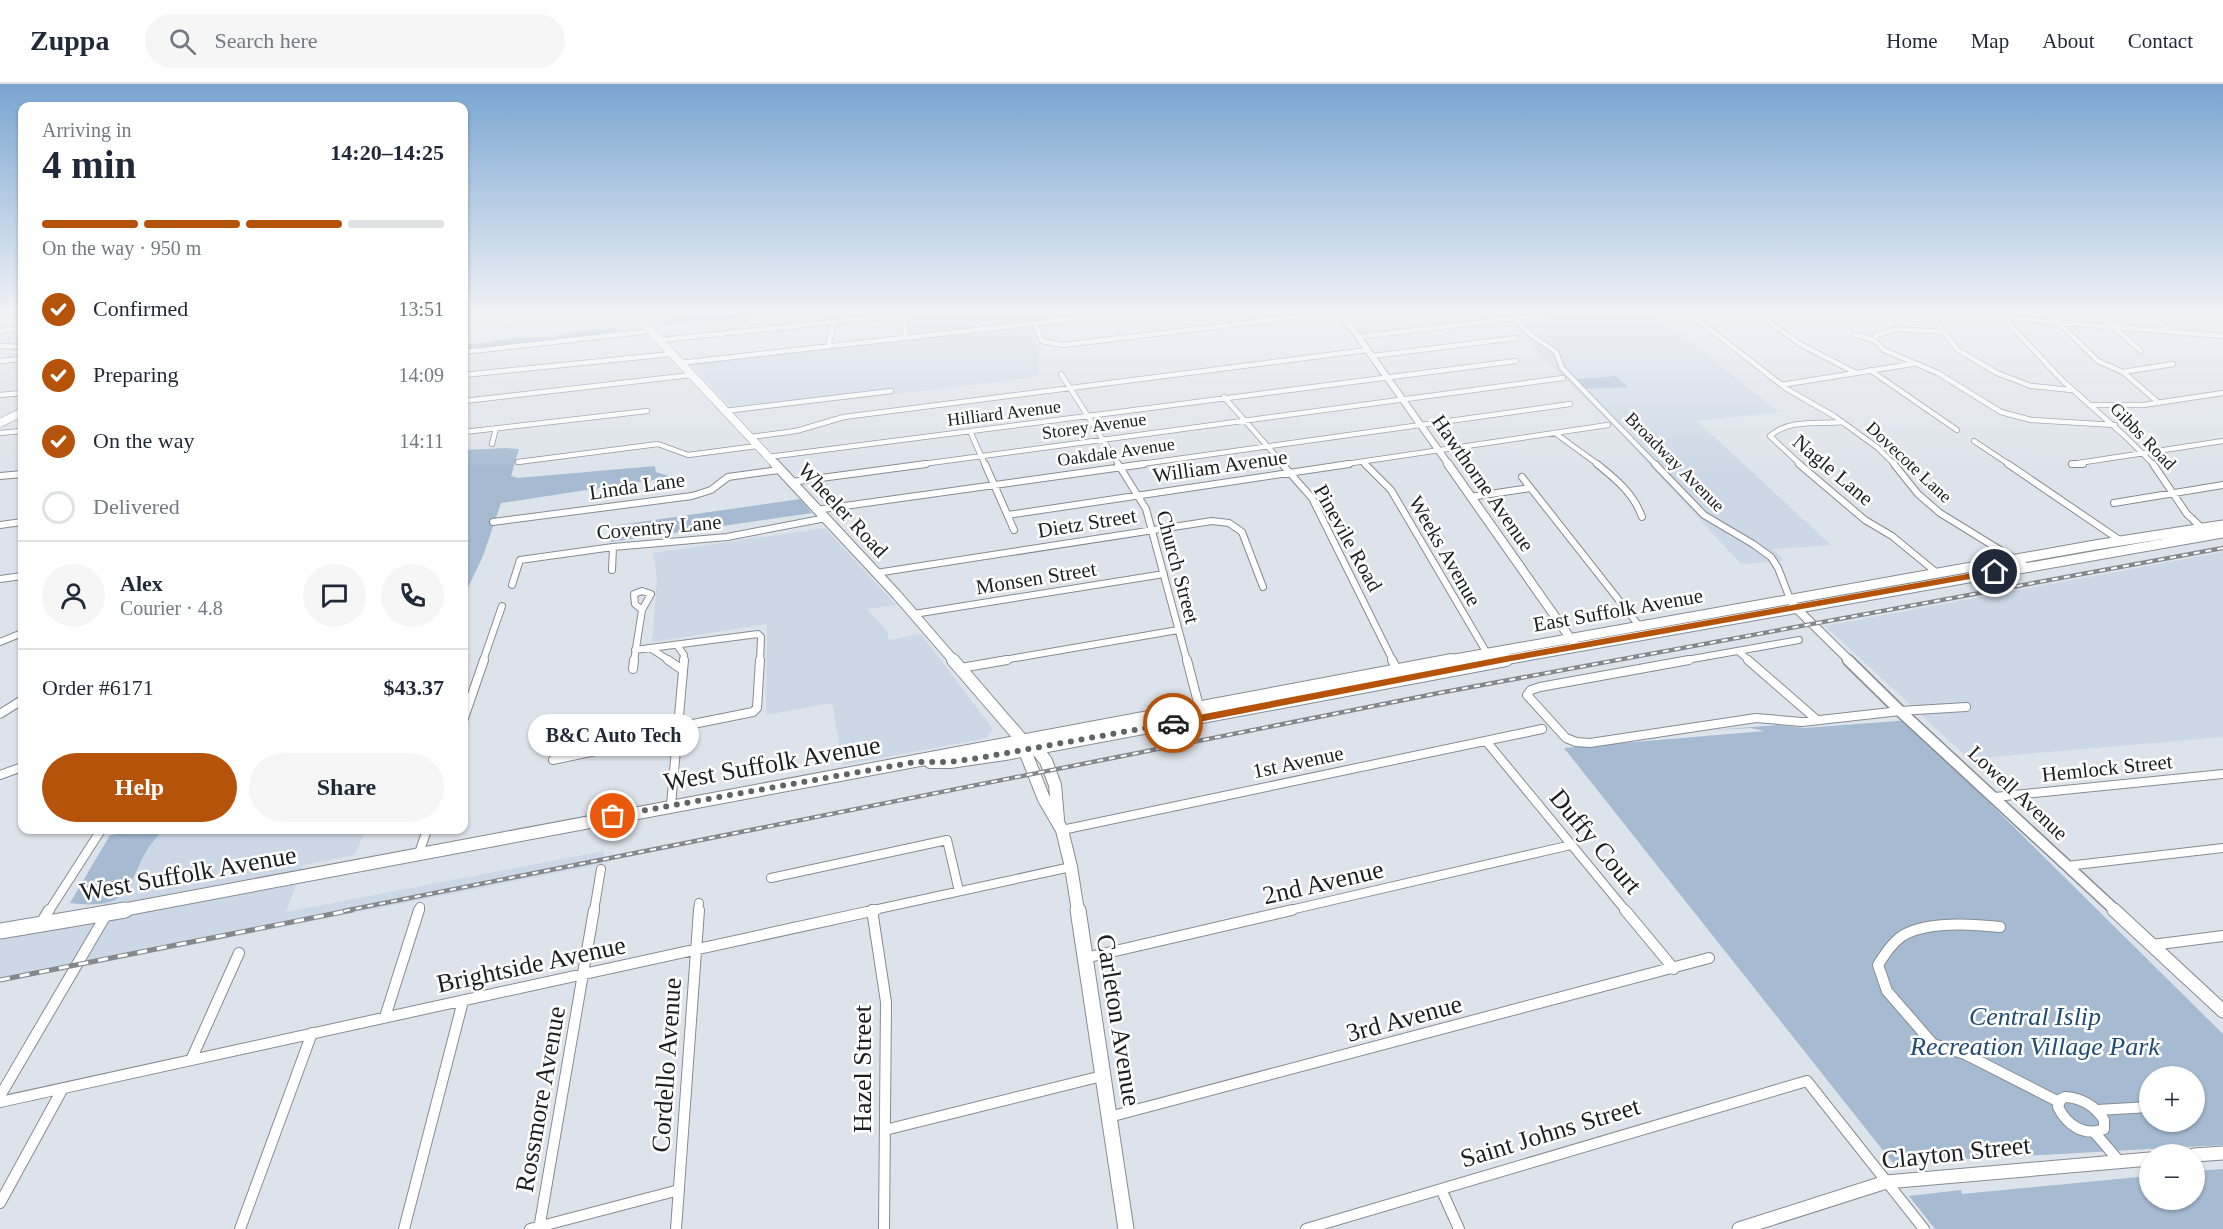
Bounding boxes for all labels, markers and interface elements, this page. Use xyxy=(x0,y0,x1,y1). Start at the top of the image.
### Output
search box xyxy=(145,14,565,68)
text: Zuppa xyxy=(30,25,109,56)
icon: search xyxy=(166,25,199,58)
text: Search here xyxy=(214,28,318,53)
text: Home xyxy=(1886,29,1938,53)
text: Map xyxy=(1971,29,2009,53)
text: About xyxy=(2042,29,2095,53)
text: Contact xyxy=(2128,29,2193,53)
text: Arriving in xyxy=(42,119,131,141)
text: 14:20–14:25 xyxy=(330,140,444,165)
text: 4 min xyxy=(42,143,136,186)
text: On the way · 950 m xyxy=(42,237,201,259)
icon: check xyxy=(42,293,75,326)
text: Confirmed xyxy=(93,296,188,321)
text: 13:51 xyxy=(398,298,444,320)
icon: check xyxy=(42,359,75,392)
text: Preparing xyxy=(93,362,179,387)
text: 14:09 xyxy=(398,364,444,386)
street label: Hilliard Avenue xyxy=(946,396,1062,430)
street label: Gibbs Road xyxy=(2106,398,2180,474)
street label: Broadway Avenue xyxy=(1621,408,1729,516)
street label: Storey Avenue xyxy=(1041,409,1147,443)
street label: Hawthorne Avenue xyxy=(1427,410,1539,556)
street label: Dovecote Lane xyxy=(1862,417,1956,507)
icon: check xyxy=(42,425,75,458)
text: On the way xyxy=(93,428,194,453)
text: 14:11 xyxy=(399,430,444,452)
street label: Nagle Lane xyxy=(1788,430,1878,510)
street label: Oakdale Avenue xyxy=(1056,434,1176,470)
street label: William Avenue xyxy=(1151,445,1289,487)
street label: Wheeler Road xyxy=(793,458,893,563)
street label: Linda Lane xyxy=(588,467,686,505)
street label: Pinevile Road xyxy=(1309,480,1387,596)
street label: Weeks Avenue xyxy=(1404,492,1486,610)
text: Delivered xyxy=(93,494,180,519)
street label: Dietz Street xyxy=(1036,503,1138,543)
street label: Church Street xyxy=(1151,508,1205,626)
street label: Coventry Lane xyxy=(596,510,722,544)
pin xyxy=(1969,546,2020,597)
icon: home xyxy=(1978,555,2011,588)
street label: Monsen Street xyxy=(974,557,1098,599)
button: person xyxy=(42,564,105,627)
button: chat xyxy=(303,564,366,627)
button: phone xyxy=(381,564,444,627)
text: Alex xyxy=(120,571,163,596)
street label: East Suffolk Avenue xyxy=(1531,583,1705,637)
text: Courier · 4.8 xyxy=(120,597,223,619)
text: Order #6171 xyxy=(42,675,154,700)
text: $43.37 xyxy=(384,675,444,700)
courier xyxy=(1143,693,1203,753)
icon: car xyxy=(1157,707,1190,740)
callout: B&C Auto Tech xyxy=(528,714,698,756)
text: B&C Auto Tech xyxy=(546,724,681,746)
street label: West Suffolk Avenue xyxy=(662,730,883,797)
street label: 1st Avenue xyxy=(1250,741,1346,783)
street label: Lowell Avenue xyxy=(1963,741,2073,845)
street label: Hemlock Street xyxy=(2040,749,2174,787)
button: Help xyxy=(42,753,237,822)
button: Share xyxy=(249,753,444,822)
street label: Duffy Court xyxy=(1544,783,1648,900)
pin xyxy=(587,790,638,841)
icon: bag xyxy=(596,799,629,832)
street label: West Suffolk Avenue xyxy=(78,840,299,907)
street label: 2nd Avenue xyxy=(1260,855,1386,910)
street label: Brightside Avenue xyxy=(434,930,628,999)
street label: Carleton Avenue xyxy=(1091,932,1146,1108)
street label: Cordello Avenue xyxy=(646,977,687,1153)
street label: 3rd Avenue xyxy=(1343,989,1465,1048)
park label: Central Islip Recreation Village Park xyxy=(1909,1002,2160,1061)
street label: Rossmore Avenue xyxy=(510,1004,571,1194)
street label: Hazel Street xyxy=(848,1004,877,1133)
map controls xyxy=(2139,1066,2205,1210)
button: + xyxy=(2139,1066,2205,1132)
street label: Saint Johns Street xyxy=(1457,1091,1644,1174)
street label: Clayton Street xyxy=(1880,1130,2033,1175)
button: − xyxy=(2139,1144,2205,1210)

